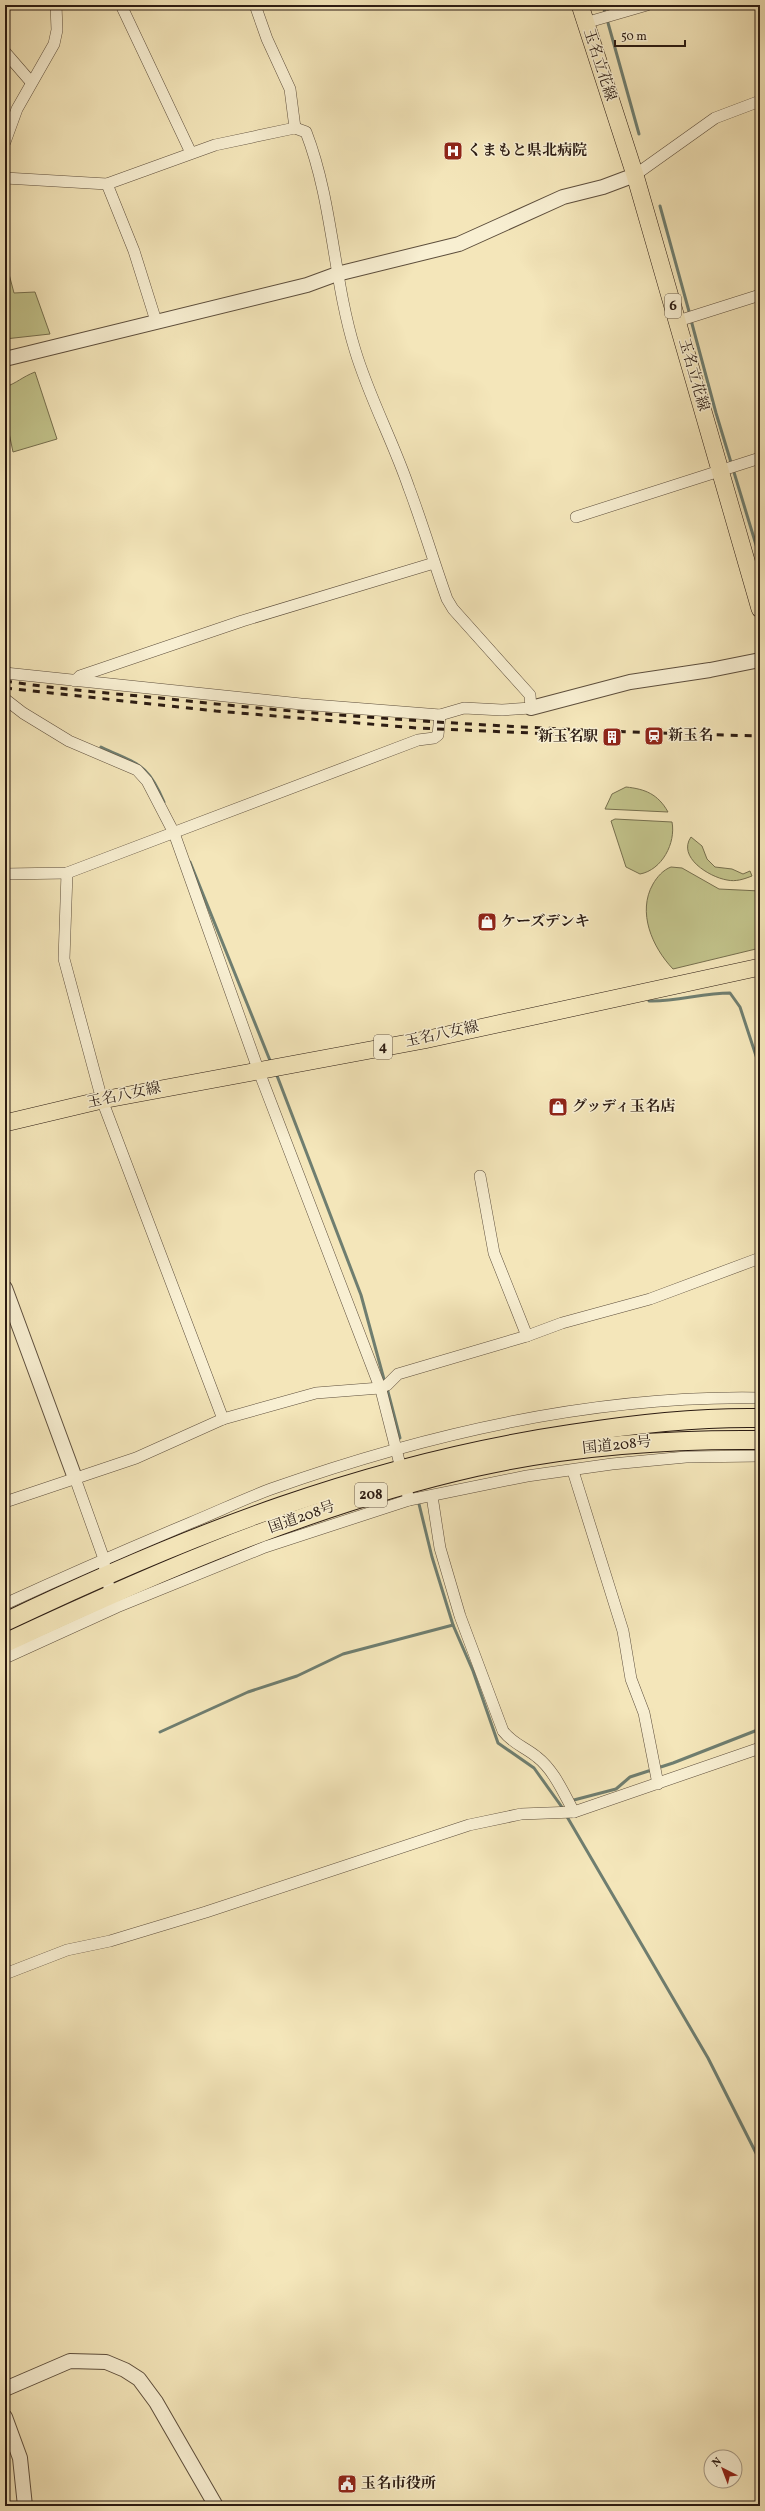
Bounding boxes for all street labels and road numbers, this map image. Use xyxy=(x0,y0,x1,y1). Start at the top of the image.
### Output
street label: 玉名立花線 xyxy=(577,26,621,104)
road number: 6 xyxy=(665,294,681,318)
street label: 玉名立花線 xyxy=(673,336,713,414)
street label: 玉名八女線 xyxy=(403,1017,481,1053)
road number: 4 xyxy=(374,1035,392,1059)
street label: 玉名八女線 xyxy=(85,1078,163,1114)
street label: 国道208号 xyxy=(581,1432,653,1460)
road number: 208 xyxy=(355,1483,387,1507)
street label: 国道208号 xyxy=(266,1497,338,1539)

